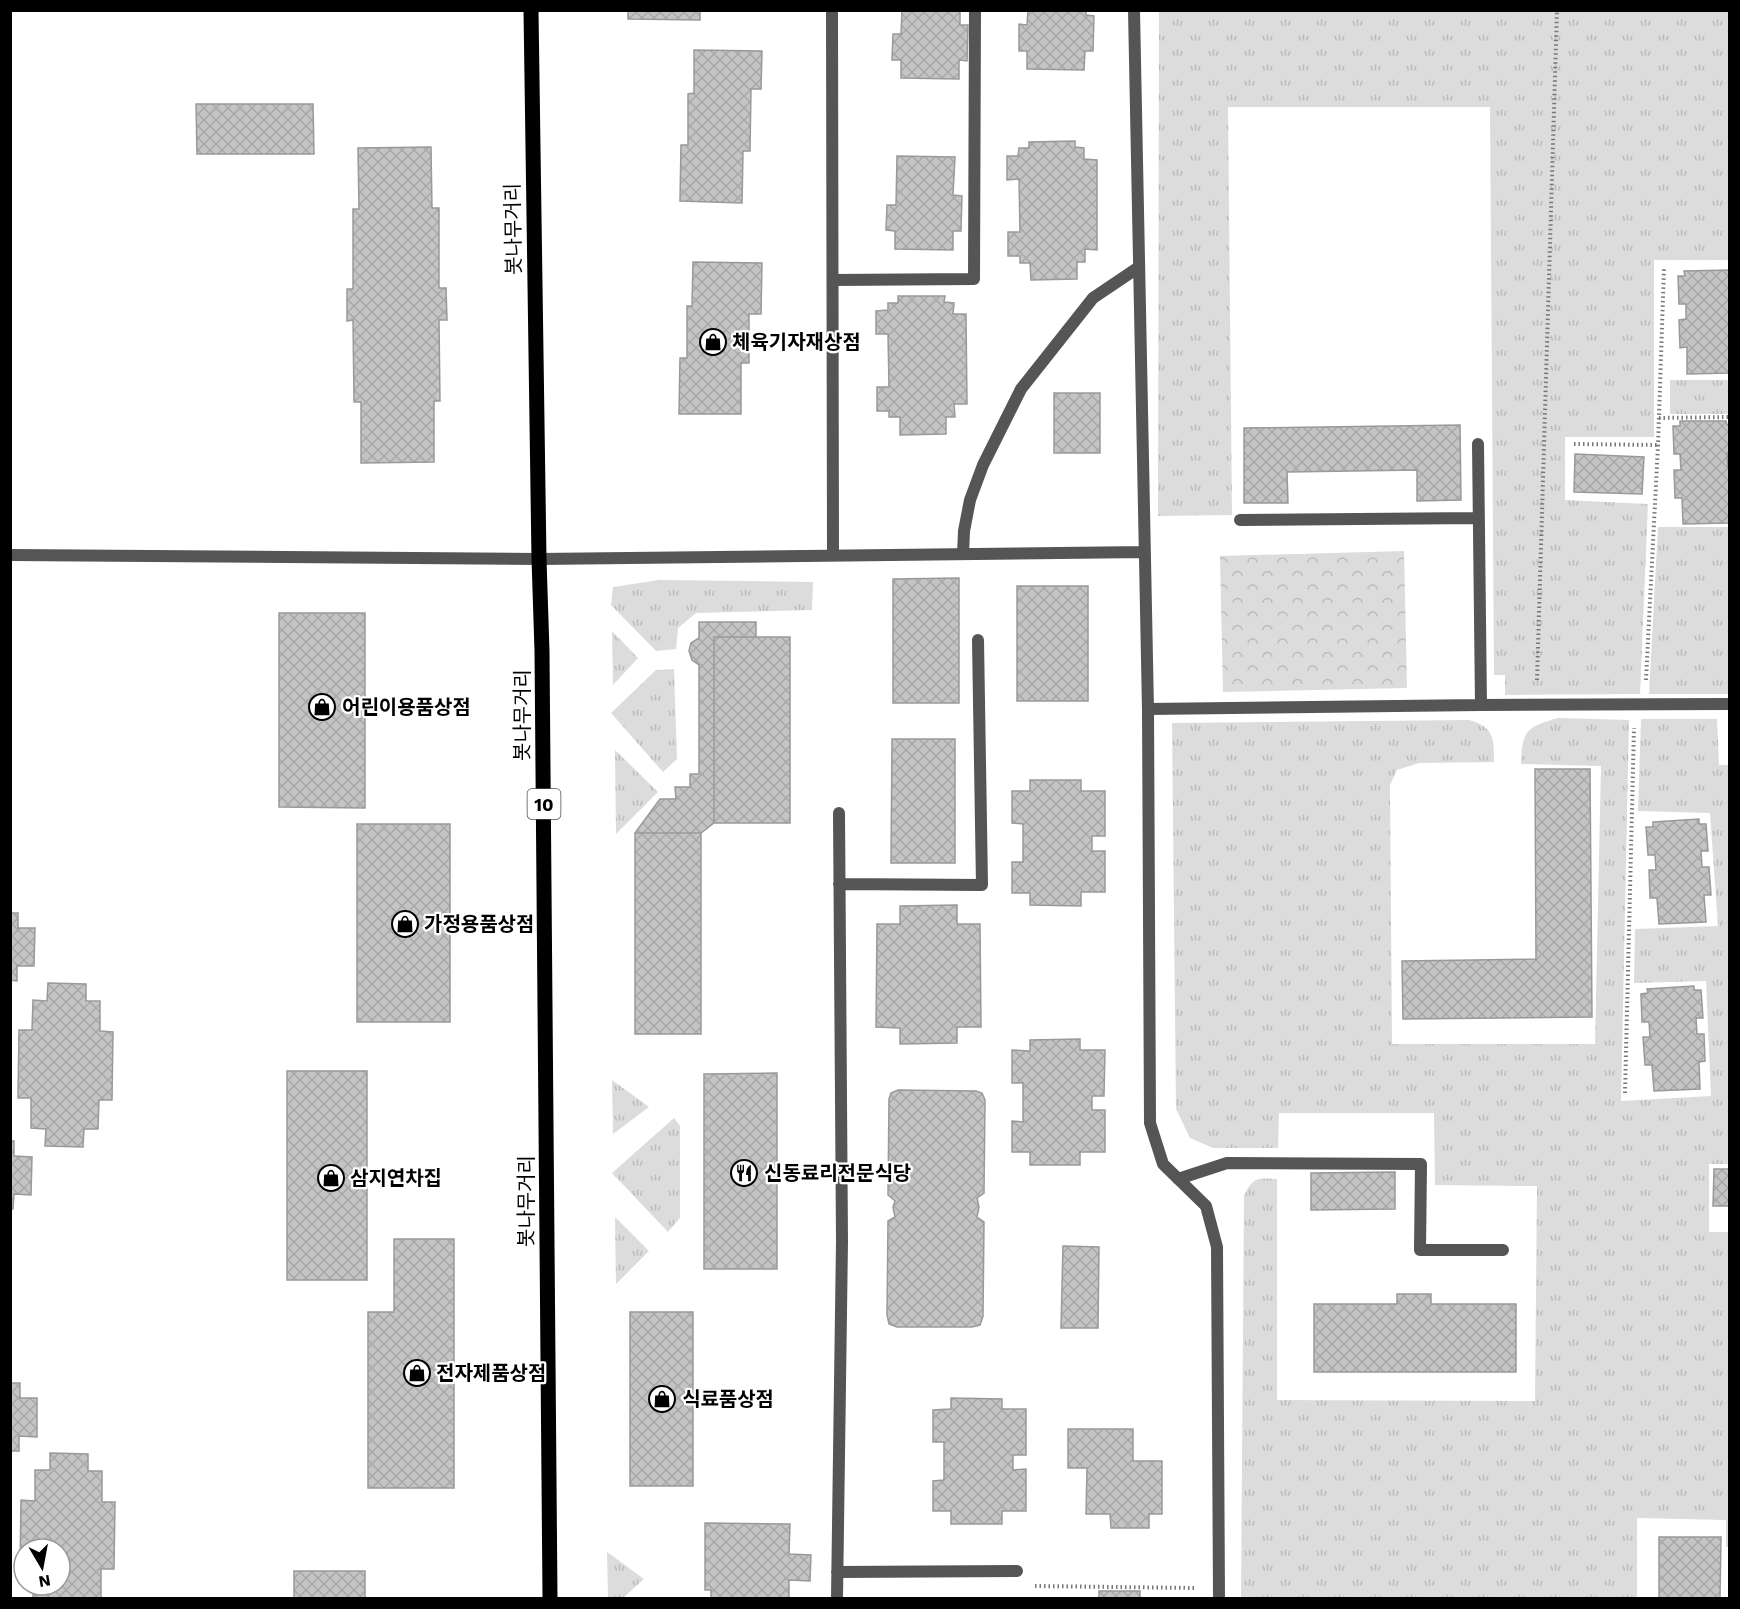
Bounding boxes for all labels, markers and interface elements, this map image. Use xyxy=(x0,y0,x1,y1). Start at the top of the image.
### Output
street label: 봇나무거리 xyxy=(500,183,526,275)
shop icon: 체육기자재상점 xyxy=(698,327,728,357)
place label: 체육기자재상점 xyxy=(732,330,861,354)
street label: 봇나무거리 xyxy=(510,669,534,761)
shop icon: 어린이용품상점 xyxy=(307,692,337,722)
place label: 어린이용품상점 xyxy=(342,695,471,719)
road number: 10 xyxy=(528,789,560,819)
shop icon: 가정용품상점 xyxy=(390,909,420,939)
place label: 가정용품상점 xyxy=(424,912,534,936)
street label: 봇나무거리 xyxy=(514,1155,538,1247)
restaurant icon: 신동료리전문식당 xyxy=(729,1158,759,1188)
place label: 신동료리전문식당 xyxy=(764,1161,911,1185)
shop icon: 삼지연차집 xyxy=(316,1163,346,1193)
place label: 삼지연차집 xyxy=(350,1166,442,1190)
shop icon: 전자제품상점 xyxy=(402,1358,432,1388)
place label: 전자제품상점 xyxy=(436,1361,546,1385)
shop icon: 식료품상점 xyxy=(647,1384,677,1414)
place label: 식료품상점 xyxy=(682,1387,774,1411)
north arrow xyxy=(12,1537,72,1597)
text: N xyxy=(37,1571,52,1592)

